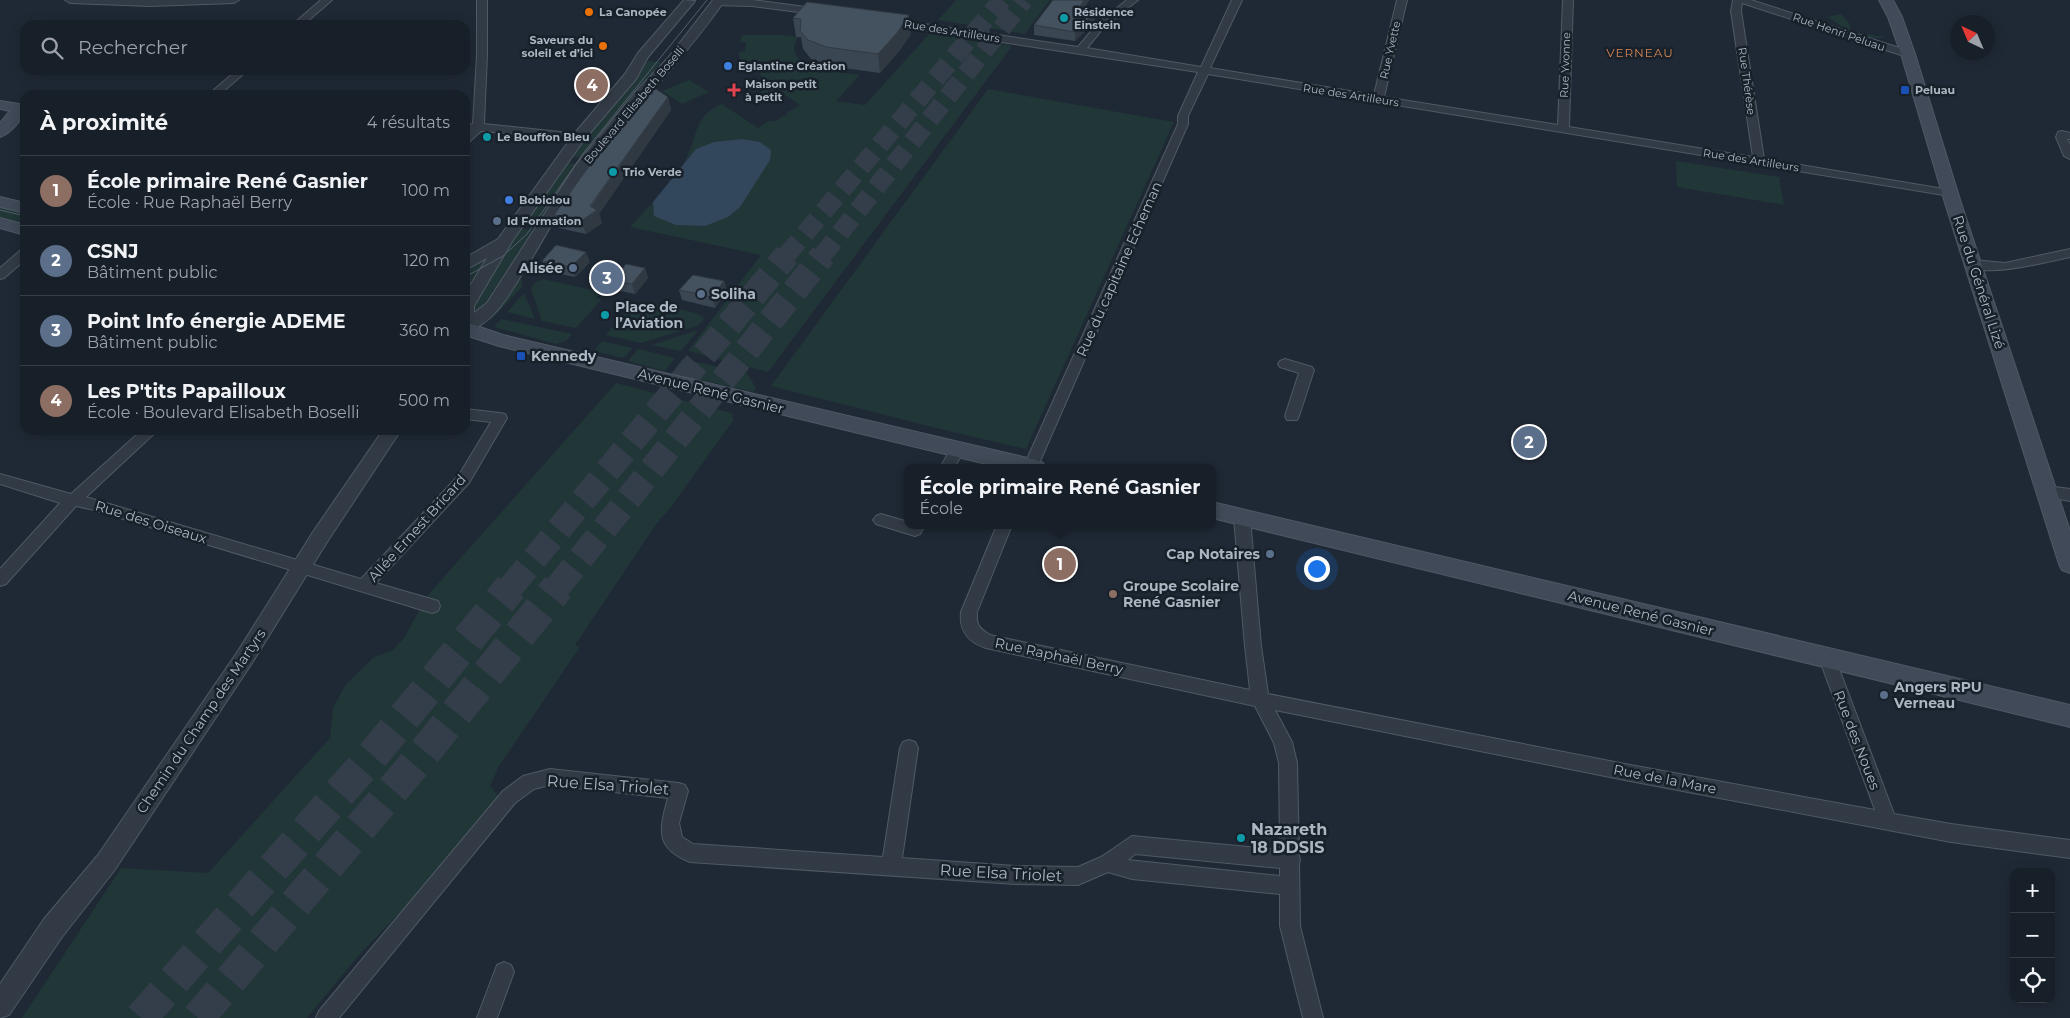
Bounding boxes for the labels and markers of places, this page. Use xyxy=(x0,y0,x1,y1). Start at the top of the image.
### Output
place label: La Canopée xyxy=(599,5,667,19)
place label: Résidence Einstein xyxy=(1074,5,1134,32)
marker: La Canopée xyxy=(583,6,595,18)
marker: Résidence Einstein xyxy=(1058,12,1070,24)
place label: Saveurs du soleil et d’ici xyxy=(522,33,593,60)
marker: Saveurs du soleil et d’ici xyxy=(597,40,609,52)
place label: Eglantine Création xyxy=(738,59,846,73)
marker: Eglantine Création xyxy=(722,60,734,72)
pin: 4 xyxy=(576,66,608,104)
place label: Maison petit à petit xyxy=(745,77,817,104)
marker: Maison petit à petit xyxy=(727,83,741,97)
place label: Peluau xyxy=(1915,83,1955,97)
marker: Peluau xyxy=(1899,84,1911,96)
place label: Le Bouffon Bleu xyxy=(497,130,590,144)
marker: Le Bouffon Bleu xyxy=(481,131,493,143)
place label: Trio Verde xyxy=(623,165,682,179)
marker: Trio Verde xyxy=(607,166,619,178)
place label: Bobiclou xyxy=(519,193,570,207)
marker: Bobiclou xyxy=(503,194,515,206)
place label: Id Formation xyxy=(507,214,581,228)
marker: Id Formation xyxy=(491,215,503,227)
place label: Alisée xyxy=(518,259,563,277)
pin: 3 xyxy=(591,259,623,297)
marker: Alisée xyxy=(567,262,579,274)
place label: Soliha xyxy=(711,285,756,303)
marker: Soliha xyxy=(695,288,707,300)
place label: Place de l’Aviation xyxy=(615,298,683,332)
marker: Place de l’Aviation xyxy=(599,309,611,321)
place label: Kennedy xyxy=(531,347,597,365)
marker: Kennedy xyxy=(515,350,527,362)
pin: 2 xyxy=(1513,423,1545,461)
pin: 1 xyxy=(1044,545,1076,583)
place label: Cap Notaires xyxy=(1166,545,1261,563)
marker: Cap Notaires xyxy=(1264,548,1276,560)
place label: Groupe Scolaire René Gasnier xyxy=(1123,577,1239,611)
marker: Groupe Scolaire René Gasnier xyxy=(1107,588,1119,600)
place label: Angers RPU Verneau xyxy=(1893,678,1982,712)
marker: Angers RPU Verneau xyxy=(1878,689,1890,701)
place label: Nazareth 18 DDSIS xyxy=(1251,820,1327,857)
marker: Nazareth 18 DDSIS xyxy=(1235,832,1247,844)

